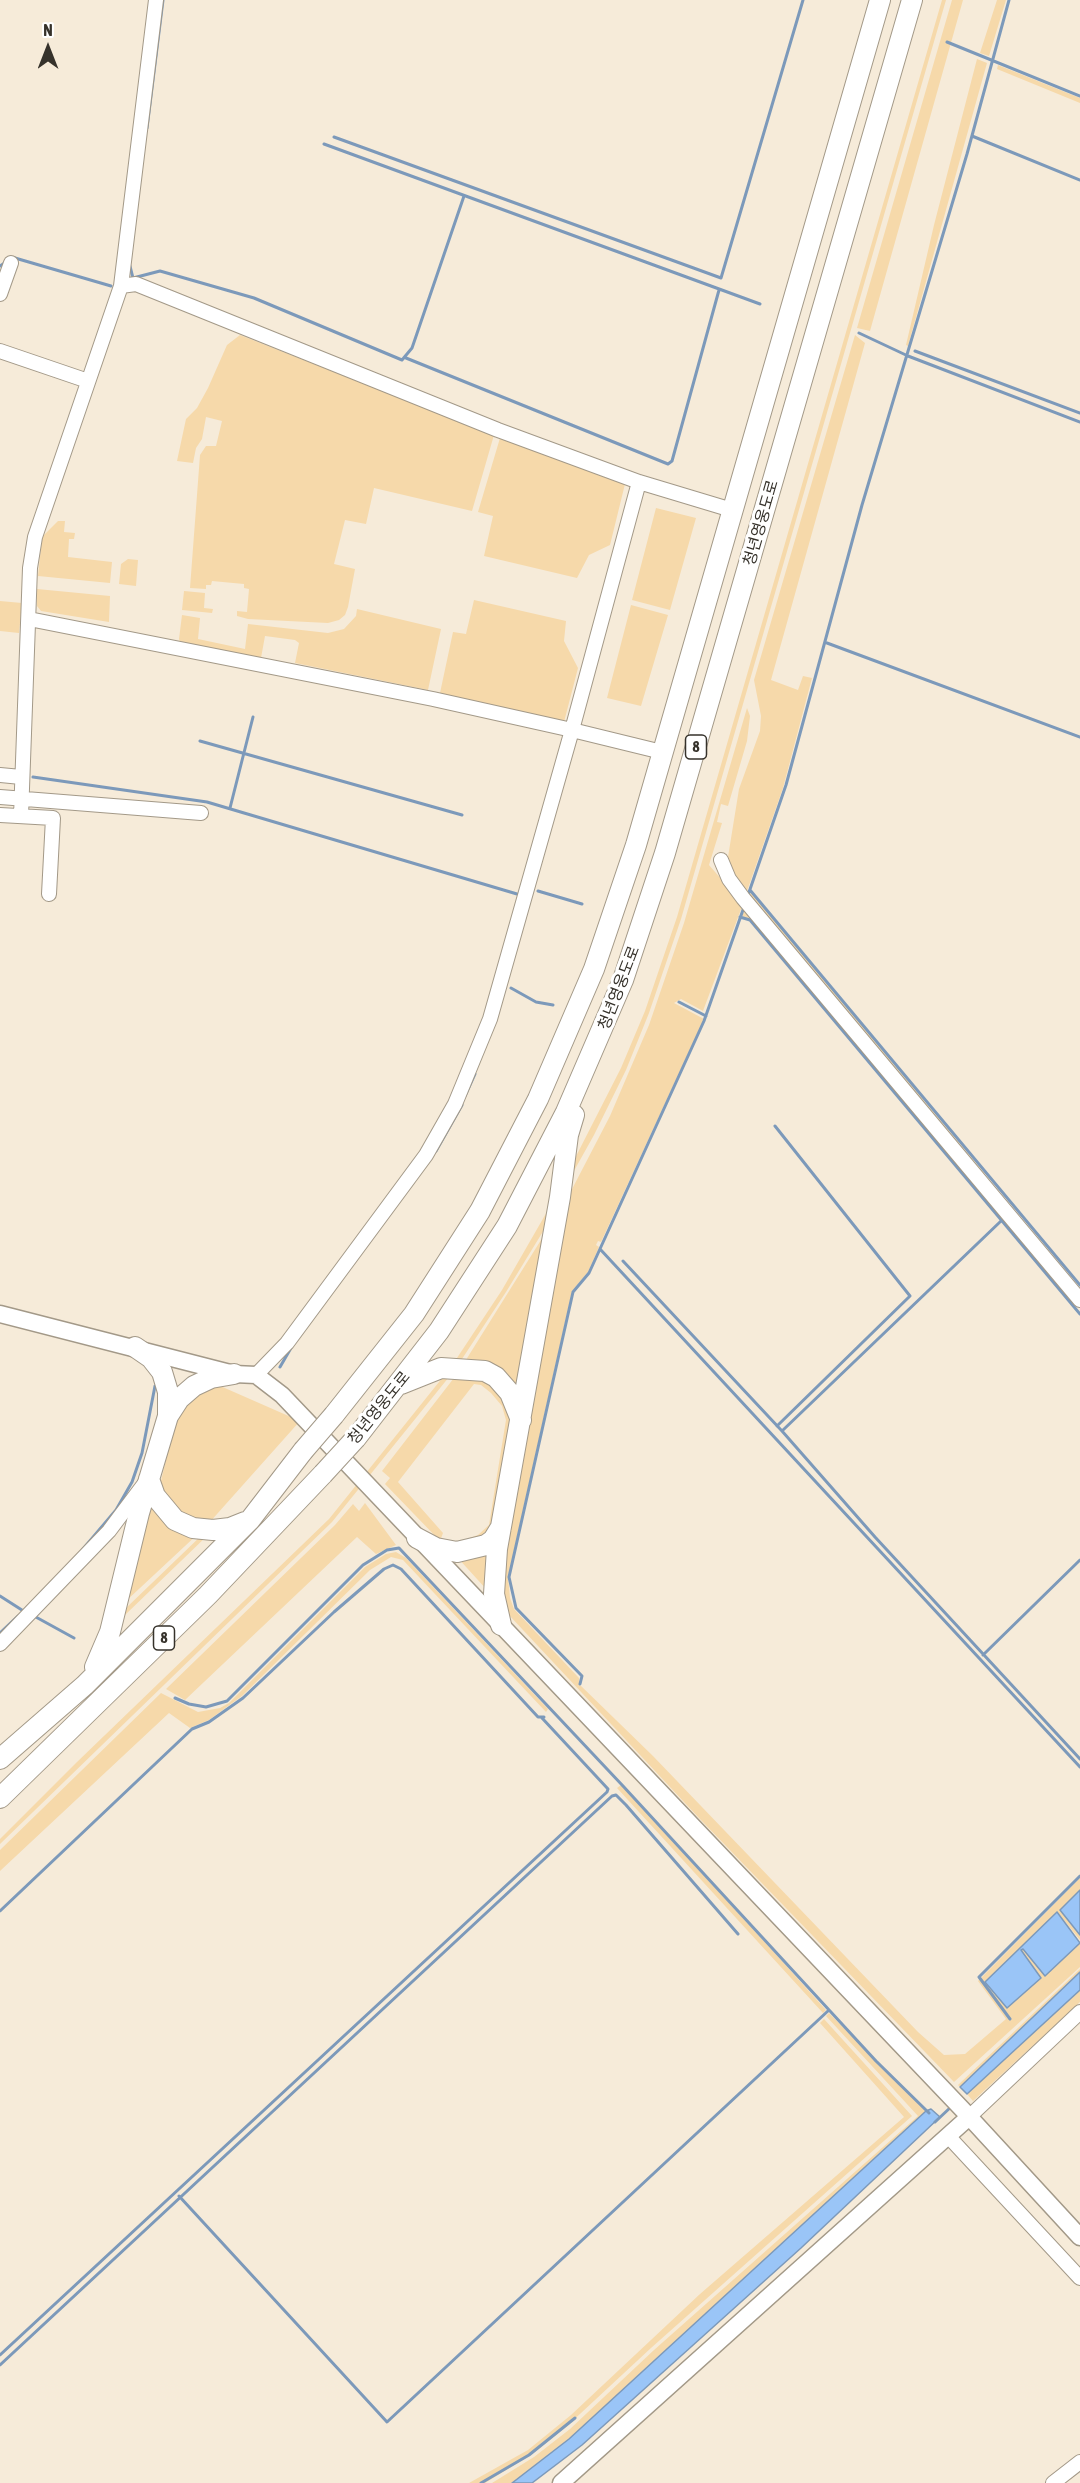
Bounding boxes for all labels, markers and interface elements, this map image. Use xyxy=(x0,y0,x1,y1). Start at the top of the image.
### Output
north arrow xyxy=(18,18,78,78)
text: N xyxy=(43,21,53,39)
street label: 청년영웅도로 xyxy=(740,478,782,568)
road number: 8 xyxy=(686,735,706,759)
street label: 청년영웅도로 xyxy=(594,943,644,1033)
street label: 청년영웅도로 xyxy=(344,1368,414,1448)
road number: 8 xyxy=(154,1626,174,1650)

